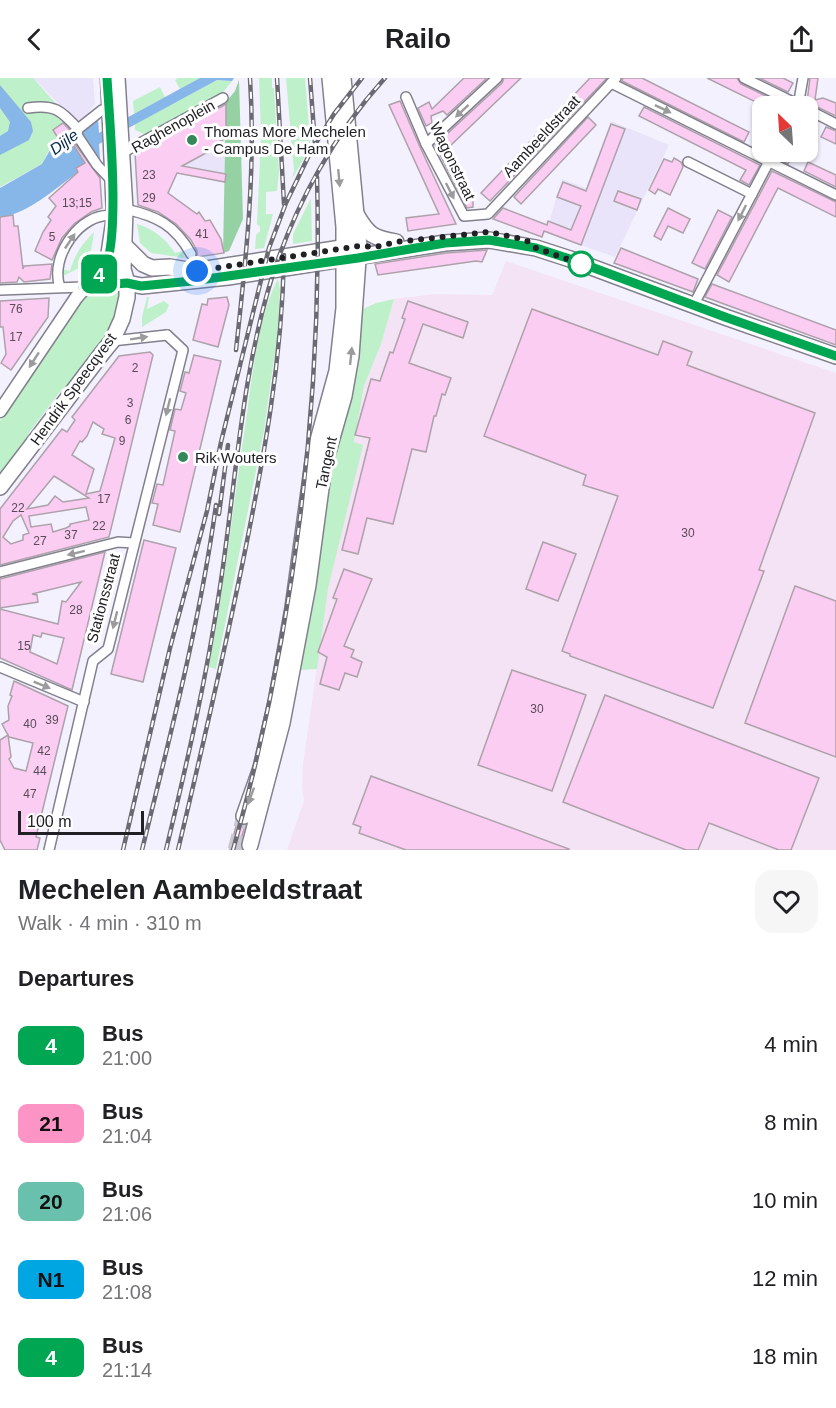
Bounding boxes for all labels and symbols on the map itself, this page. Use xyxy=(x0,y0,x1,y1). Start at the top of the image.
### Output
street label: Aambeeldstraat xyxy=(499,91,584,180)
street label: Raghenoplein xyxy=(128,96,218,156)
north arrow xyxy=(752,96,818,162)
one-way arrow xyxy=(455,104,469,118)
one-way arrow xyxy=(655,104,672,114)
street label: Wagonstraat xyxy=(427,119,480,203)
place label: Thomas More Mechelen - Campus De Ham xyxy=(204,123,366,157)
water label: Dijle xyxy=(46,126,82,158)
marker: Thomas More Mechelen - Campus De Ham xyxy=(185,133,199,147)
house number: 23 xyxy=(142,168,156,182)
one-way arrow xyxy=(334,169,344,188)
one-way arrow xyxy=(445,183,455,200)
house number: 29 xyxy=(142,191,156,205)
house number: 13;15 xyxy=(62,196,92,210)
one-way arrow xyxy=(737,205,747,222)
house number: 41 xyxy=(195,227,209,241)
house number: 5 xyxy=(49,230,56,244)
one-way arrow xyxy=(64,234,76,250)
unlabelled marker xyxy=(568,251,594,277)
line badge: 4 xyxy=(80,254,118,294)
your location xyxy=(182,256,212,286)
house number: 76 xyxy=(9,302,23,316)
street label: Hendrik Speecqvest xyxy=(27,329,120,448)
house number: 17 xyxy=(9,330,23,344)
one-way arrow xyxy=(130,334,149,343)
one-way arrow xyxy=(346,346,355,365)
one-way arrow xyxy=(29,352,40,369)
house number: 2 xyxy=(132,361,139,375)
house number: 3 xyxy=(127,396,134,410)
one-way arrow xyxy=(163,398,173,416)
house number: 6 xyxy=(125,413,132,427)
house number: 9 xyxy=(119,434,126,448)
street label: Tangent xyxy=(312,434,340,491)
place label: Rik Wouters xyxy=(195,449,276,466)
marker: Rik Wouters xyxy=(176,450,190,464)
house number: 17 xyxy=(97,492,111,506)
house number: 22 xyxy=(11,501,25,515)
house number: 22 xyxy=(92,519,106,533)
house number: 30 xyxy=(681,526,695,540)
house number: 37 xyxy=(64,528,78,542)
house number: 27 xyxy=(33,534,47,548)
one-way arrow xyxy=(67,548,86,558)
street label: Stationsstraat xyxy=(83,551,123,644)
house number: 28 xyxy=(69,603,83,617)
one-way arrow xyxy=(109,611,119,629)
house number: 15 xyxy=(17,639,31,653)
one-way arrow xyxy=(33,680,51,690)
house number: 30 xyxy=(530,702,544,716)
house number: 39 xyxy=(45,713,59,727)
house number: 40 xyxy=(23,717,37,731)
house number: 42 xyxy=(37,744,51,758)
house number: 44 xyxy=(33,764,47,778)
house number: 47 xyxy=(23,787,37,801)
one-way arrow xyxy=(245,787,255,805)
scale bar xyxy=(18,808,144,836)

